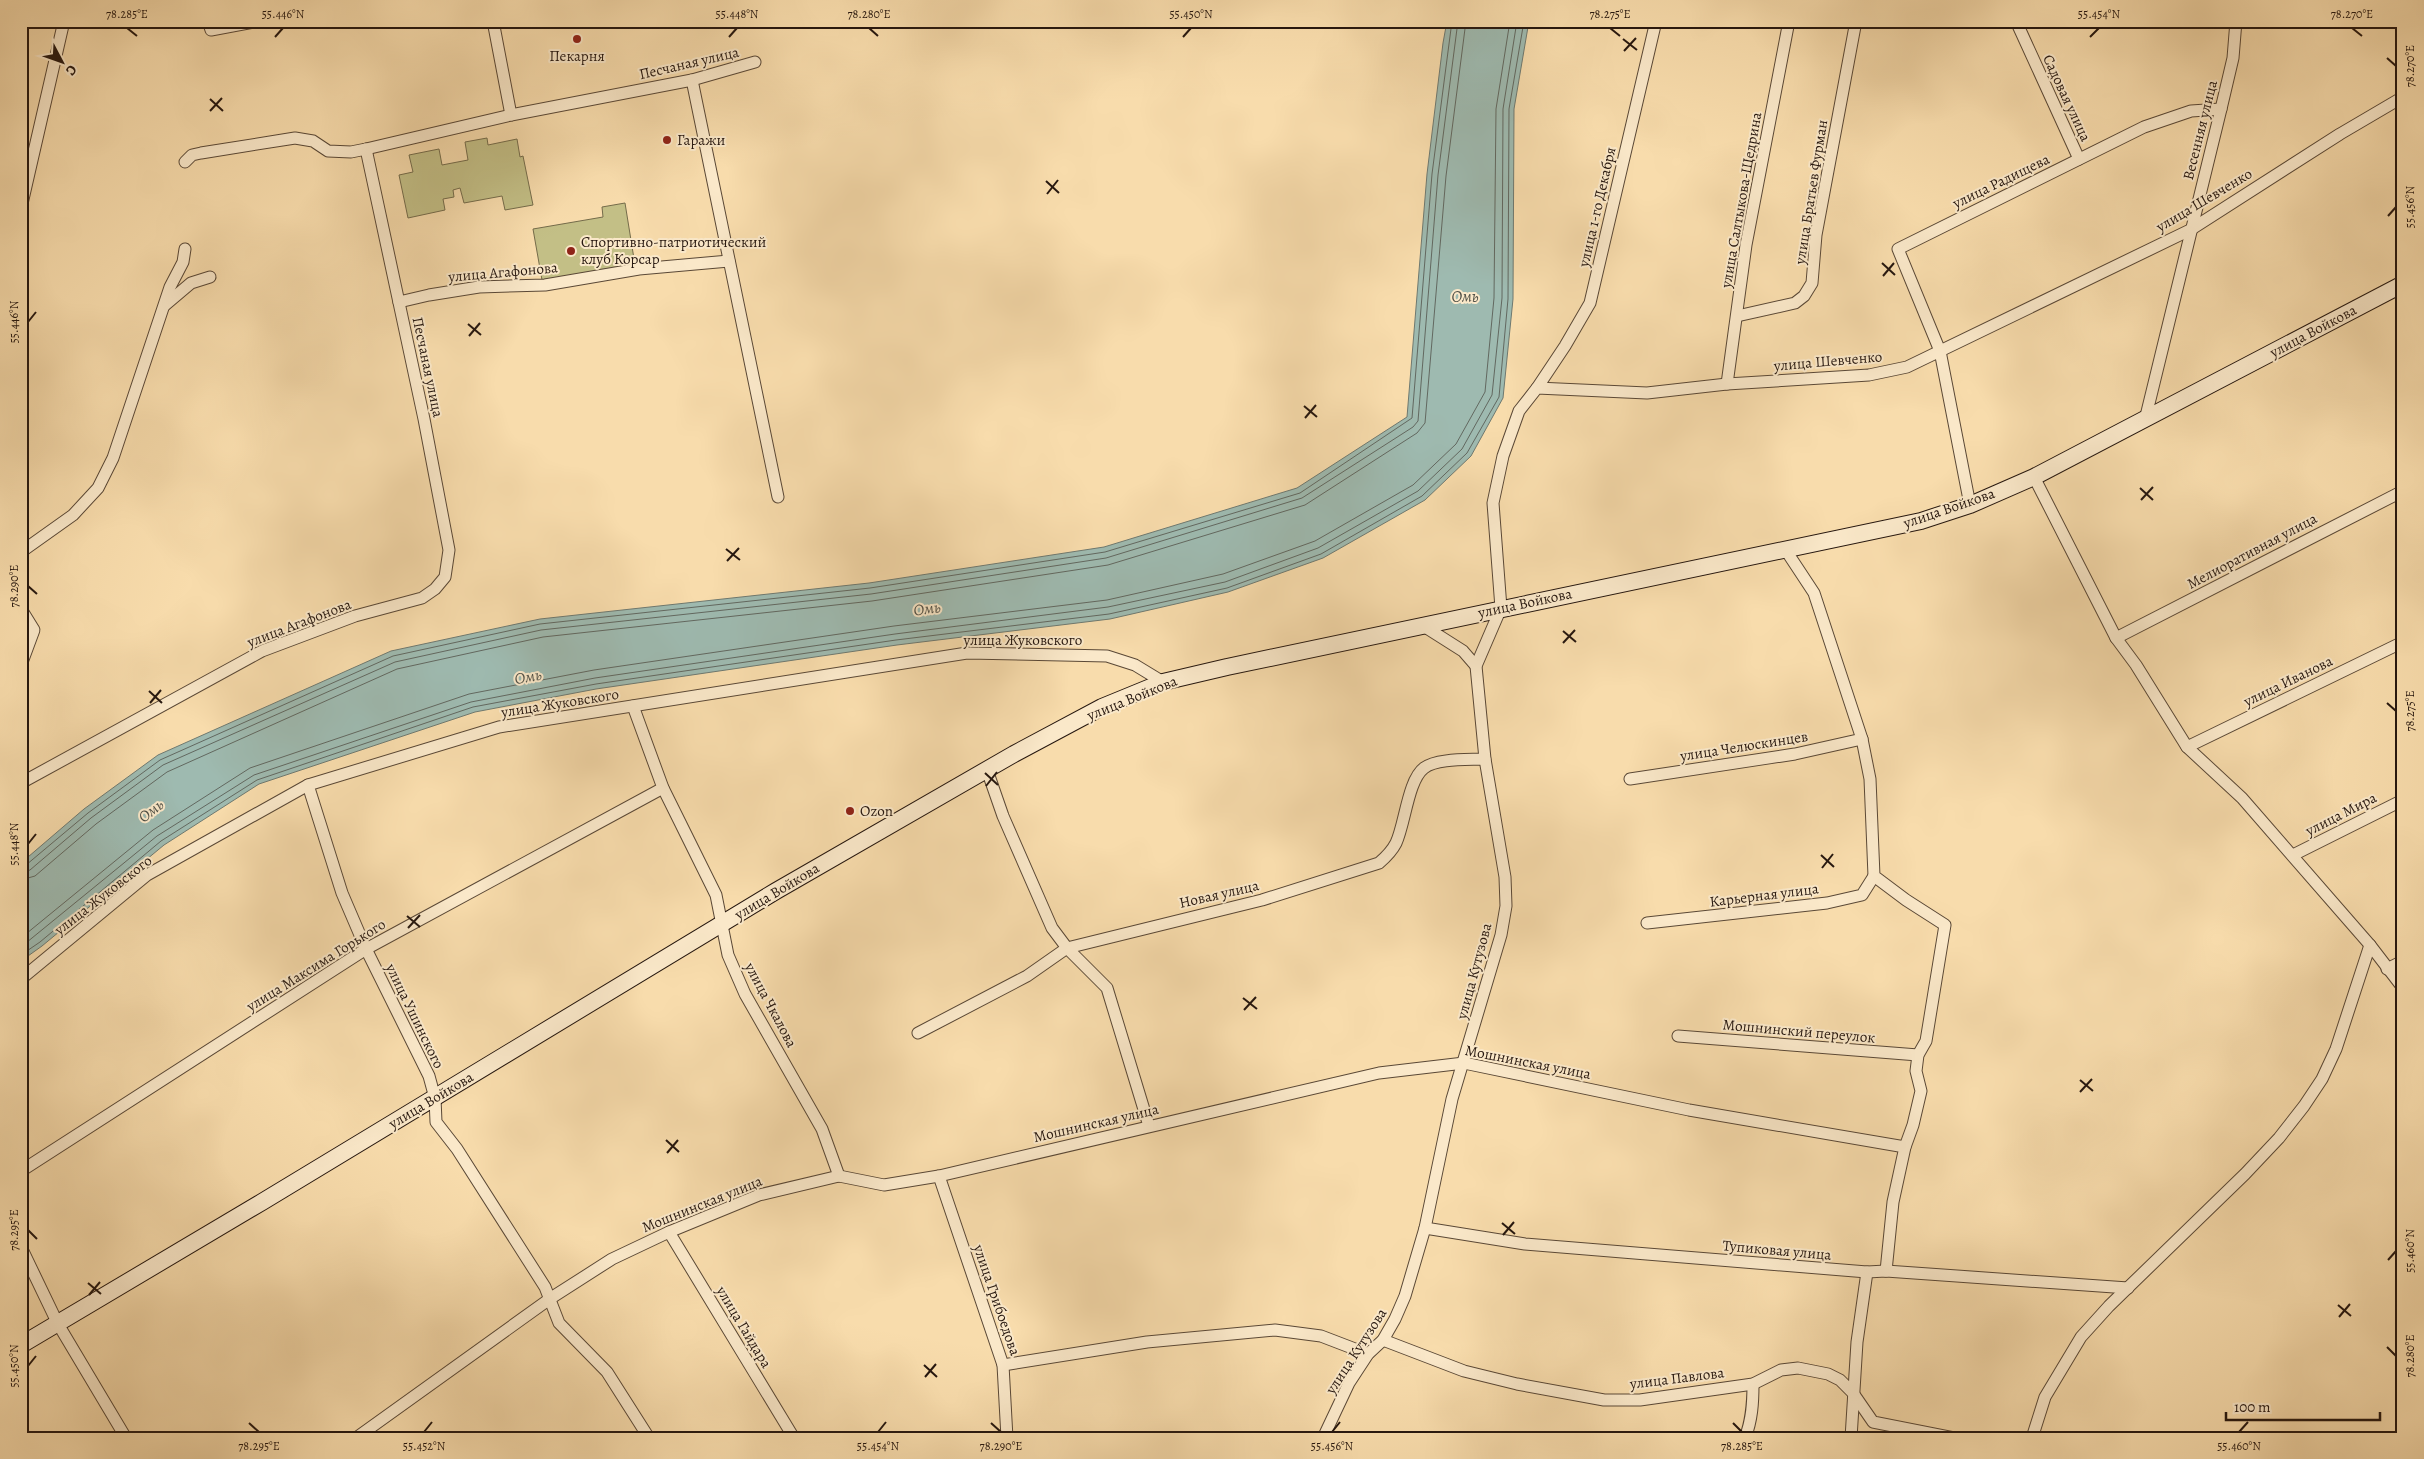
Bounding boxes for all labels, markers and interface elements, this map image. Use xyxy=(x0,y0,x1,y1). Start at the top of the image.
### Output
text: 78.285°E xyxy=(106,6,148,22)
text: 55.446°N xyxy=(262,6,305,22)
text: 55.448°N xyxy=(716,6,759,22)
text: 78.280°E xyxy=(847,6,891,22)
text: 55.450°N xyxy=(1169,6,1213,22)
text: 78.275°E xyxy=(1589,6,1631,22)
text: 55.454°N xyxy=(2078,6,2121,22)
text: 78.270°E xyxy=(2331,6,2373,22)
marker: Пекарня xyxy=(571,33,583,45)
north arrow xyxy=(38,38,88,88)
street label: Песчаная улица xyxy=(637,42,741,84)
text: 78.270°E xyxy=(2402,45,2418,87)
place label: Пекарня xyxy=(549,46,605,66)
street label: Садовая улица xyxy=(2038,51,2096,145)
text: С xyxy=(61,61,81,80)
street label: Весенняя улица xyxy=(2178,78,2222,182)
street label: улица Салтыкова-Щедрина xyxy=(1716,110,1766,290)
street label: улица Братьев Фурман xyxy=(1790,118,1832,267)
place label: Гаражи xyxy=(677,130,725,150)
marker: Гаражи xyxy=(661,134,673,146)
street label: улица 1-го Декабря xyxy=(1573,145,1621,270)
street label: улица Радищева xyxy=(1948,149,2053,214)
street label: улица Шевченко xyxy=(2151,163,2256,237)
text: 55.456°N xyxy=(2402,185,2418,228)
place label: Спортивно-патриотический клуб Корсар xyxy=(581,232,767,269)
marker: Спортивно-патриотический клуб Корсар xyxy=(565,245,577,257)
street label: улица Агафонова xyxy=(446,257,559,287)
water label: Омь xyxy=(1451,286,1479,308)
text: 55.446°N xyxy=(6,300,22,343)
street label: улица Войкова xyxy=(2265,300,2360,363)
street label: Песчаная улица xyxy=(408,315,448,419)
street label: улица Шевченко xyxy=(1772,346,1883,376)
street label: улица Войкова xyxy=(1900,483,1998,533)
street label: Мелиоративная улица xyxy=(2183,508,2321,594)
text: 78.290°E xyxy=(6,565,22,607)
street label: улица Войкова xyxy=(1475,583,1574,623)
street label: улица Агафонова xyxy=(243,594,354,652)
water label: Омь xyxy=(912,596,942,622)
street label: улица Жуковского xyxy=(963,630,1082,650)
street label: улица Иванова xyxy=(2239,651,2336,712)
water label: Омь xyxy=(513,664,544,690)
street label: улица Войкова xyxy=(1083,671,1180,726)
street label: улица Жуковского xyxy=(499,684,620,722)
text: 78.275°E xyxy=(2402,690,2418,732)
street label: улица Челюскинцев xyxy=(1678,726,1809,766)
street label: улица Мира xyxy=(2301,787,2380,841)
water label: Омь xyxy=(134,794,169,828)
place label: Ozon xyxy=(860,801,893,821)
marker: Ozon xyxy=(844,805,856,817)
text: 55.448°N xyxy=(6,822,22,865)
street label: улица Жуковского xyxy=(49,851,156,940)
street label: улица Войкова xyxy=(730,858,823,925)
street label: Новая улица xyxy=(1177,875,1261,913)
street label: Карьерная улица xyxy=(1708,878,1820,912)
street label: улица Максима Горького xyxy=(242,914,389,1017)
street label: улица Кутузова xyxy=(1451,921,1496,1022)
street label: улица Чкалова xyxy=(740,958,802,1051)
street label: улица Ушинского xyxy=(380,959,449,1072)
street label: Мошнинский переулок xyxy=(1722,1014,1876,1048)
street label: Мошнинская улица xyxy=(1463,1040,1593,1084)
street label: улица Войкова xyxy=(384,1067,477,1134)
street label: Мошнинская улица xyxy=(1031,1099,1161,1147)
street label: Мошнинская улица xyxy=(639,1171,765,1237)
text: 78.295°E xyxy=(6,1209,22,1251)
text: 55.460°N xyxy=(2402,1229,2418,1273)
street label: Тупиковая улица xyxy=(1722,1235,1832,1265)
street label: улица Грибоедова xyxy=(968,1241,1025,1358)
street label: улица Гайдара xyxy=(711,1281,776,1372)
street label: улица Кутузова xyxy=(1320,1304,1391,1399)
text: 78.280°E xyxy=(2402,1334,2418,1378)
text: 55.450°N xyxy=(6,1344,22,1388)
street label: улица Павлова xyxy=(1628,1362,1725,1394)
scale bar xyxy=(2226,1389,2380,1421)
text: 100 m xyxy=(2234,1397,2271,1417)
text: 78.295°E xyxy=(238,1438,280,1454)
text: 55.452°N xyxy=(403,1438,446,1454)
text: 55.454°N xyxy=(857,1438,900,1454)
text: 78.290°E xyxy=(980,1438,1022,1454)
text: 55.456°N xyxy=(1311,1438,1354,1454)
text: 78.285°E xyxy=(1721,1438,1763,1454)
text: 55.460°N xyxy=(2217,1438,2261,1454)

